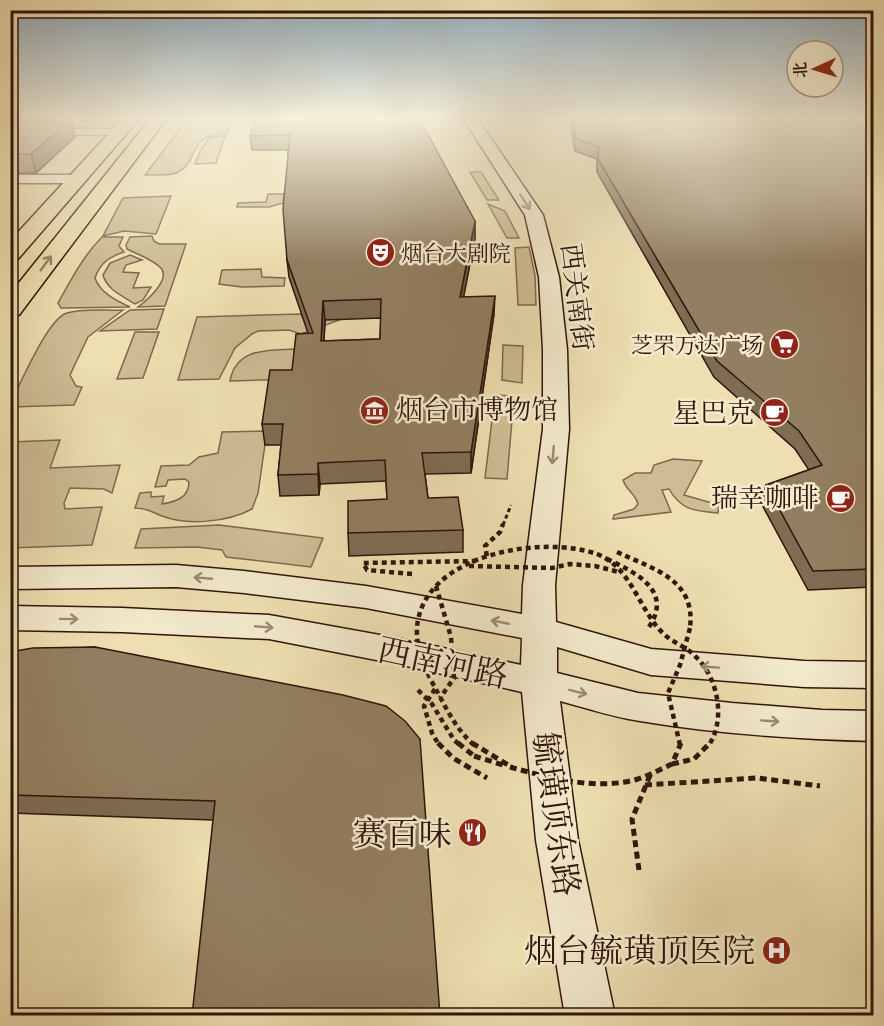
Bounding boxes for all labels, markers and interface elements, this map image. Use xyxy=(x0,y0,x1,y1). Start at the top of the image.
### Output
north arrow xyxy=(785,39,845,99)
text: 北 xyxy=(790,61,812,79)
one-way arrow xyxy=(519,193,531,210)
theatre icon: 烟台大剧院 xyxy=(364,237,396,269)
place label: 烟台大剧院 xyxy=(401,239,511,268)
street label: 西关南街 xyxy=(554,241,601,353)
one-way arrow xyxy=(40,256,52,272)
supermarket icon: 芝罘万达广场 xyxy=(768,329,800,361)
place label: 芝罘万达广场 xyxy=(631,331,763,360)
place label: 烟台市博物馆 xyxy=(396,392,558,427)
museum icon: 烟台市博物馆 xyxy=(359,394,391,426)
place label: 星巴克 xyxy=(673,395,754,430)
cafe icon: 星巴克 xyxy=(759,397,791,429)
one-way arrow xyxy=(547,445,558,465)
place label: 瑞幸咖啡 xyxy=(711,480,819,515)
cafe icon: 瑞幸咖啡 xyxy=(824,482,856,514)
one-way arrow xyxy=(194,572,214,583)
one-way arrow xyxy=(58,613,78,625)
one-way arrow xyxy=(491,616,510,627)
one-way arrow xyxy=(253,622,273,633)
street label: 西南河路 xyxy=(374,628,512,697)
one-way arrow xyxy=(701,661,721,672)
one-way arrow xyxy=(568,687,587,699)
one-way arrow xyxy=(760,716,780,727)
street label: 毓璜顶东路 xyxy=(524,729,589,899)
place label: 赛百味 xyxy=(353,812,452,855)
restaurant icon: 赛百味 xyxy=(457,817,489,849)
place label: 烟台毓璜顶医院 xyxy=(524,929,755,972)
hospital icon: 烟台毓璜顶医院 xyxy=(760,934,792,966)

